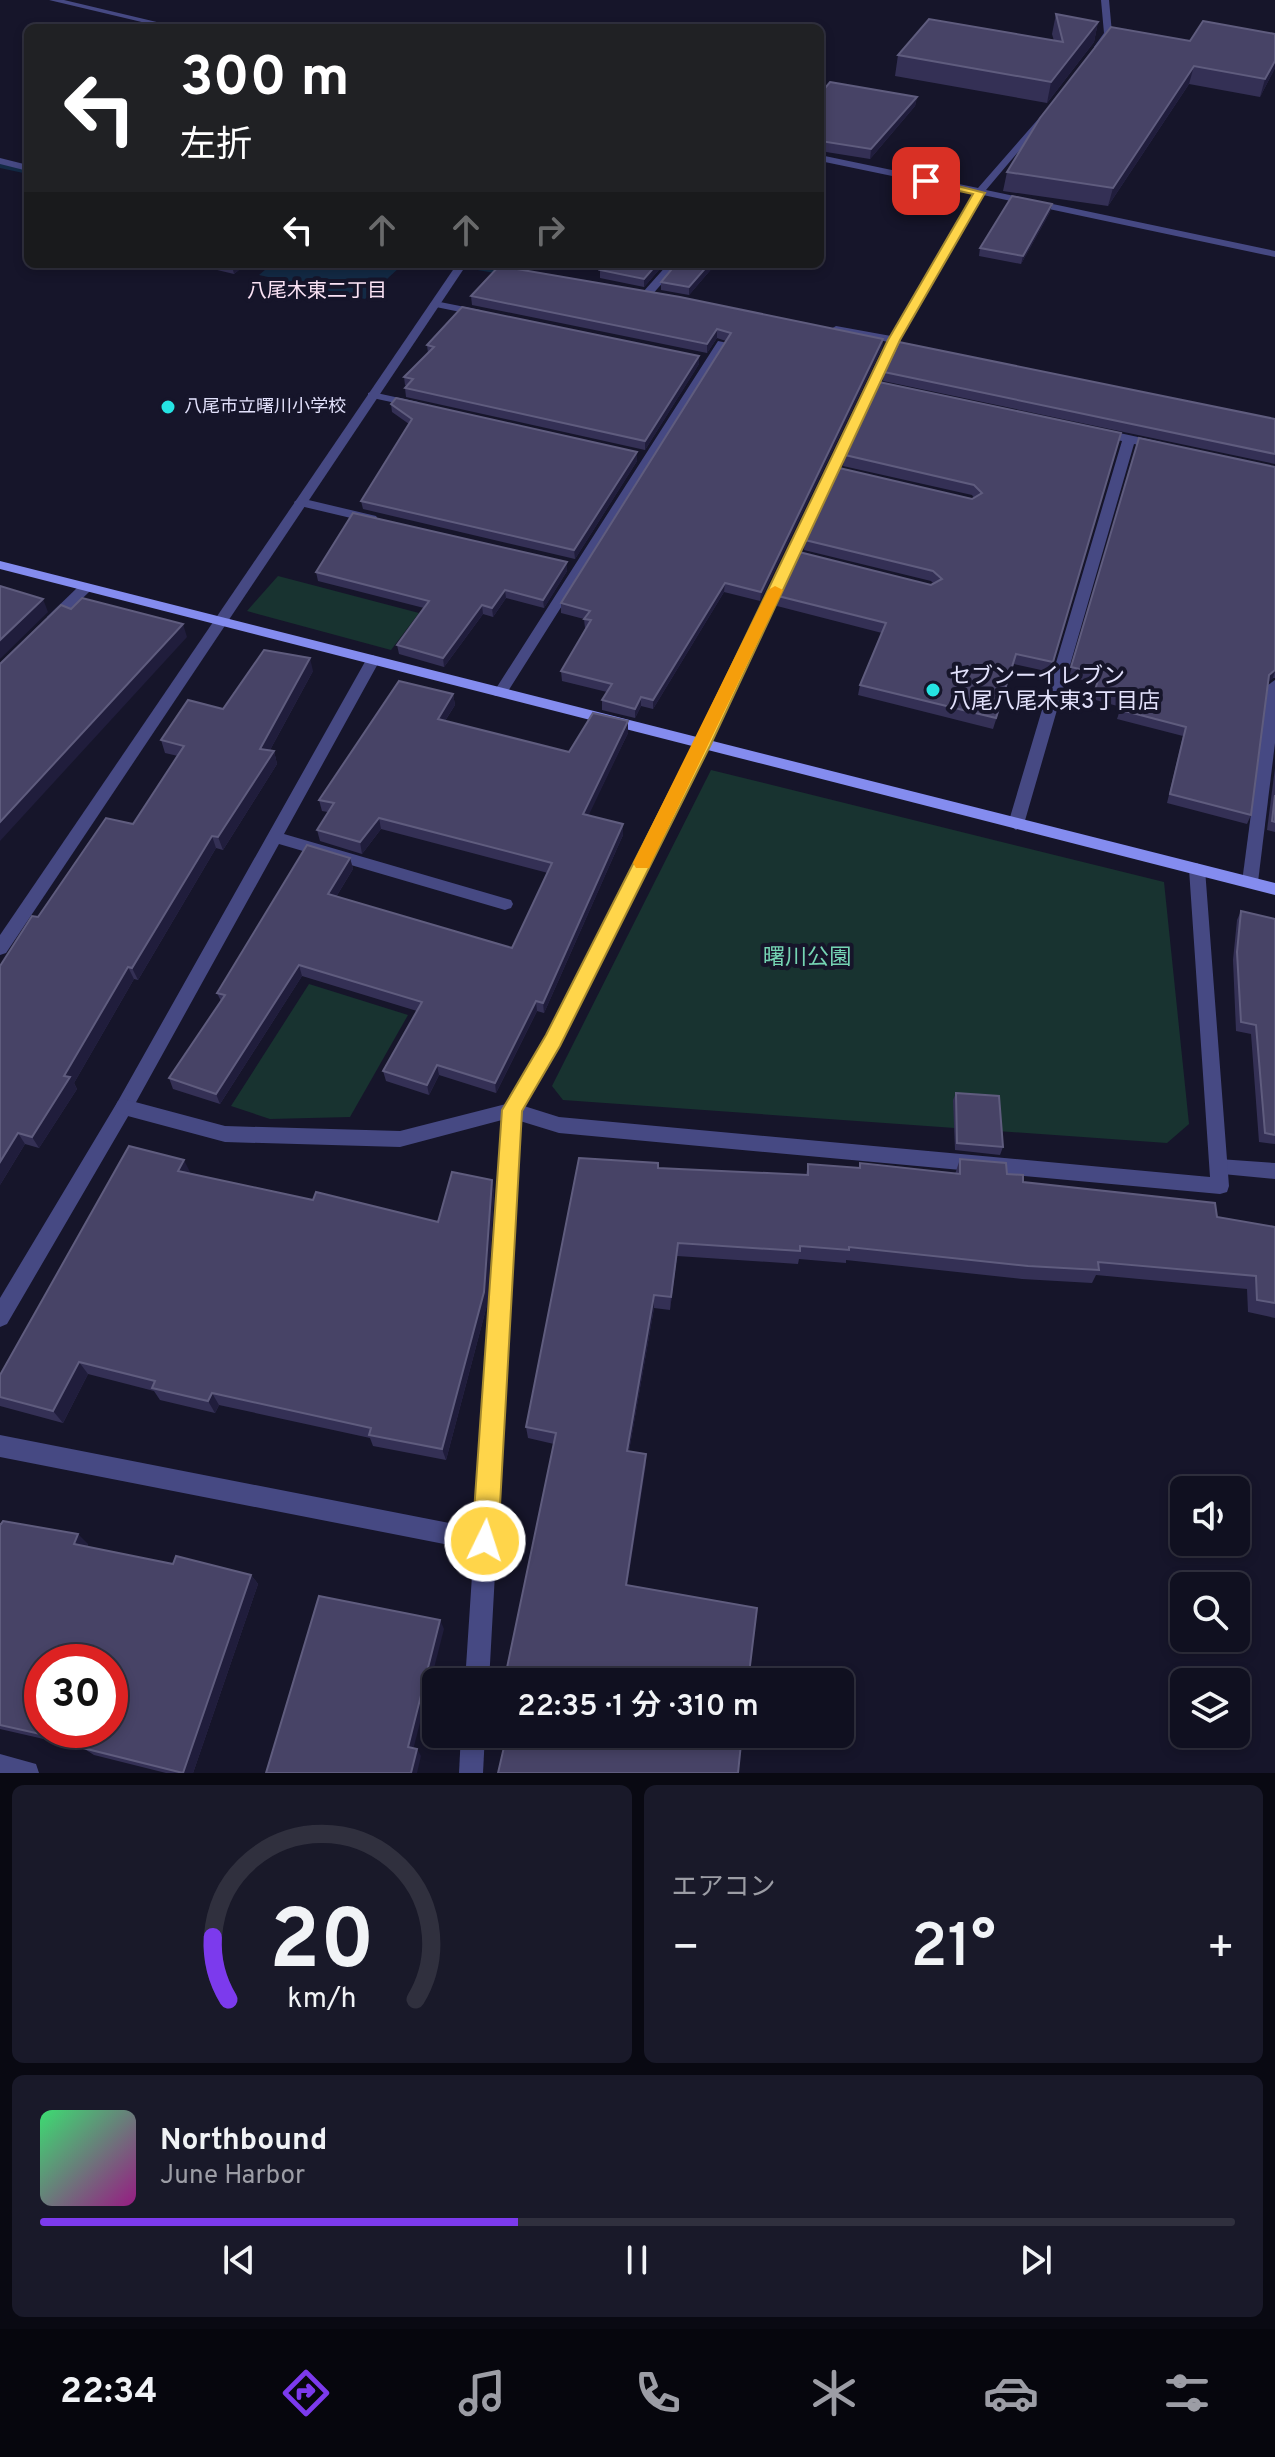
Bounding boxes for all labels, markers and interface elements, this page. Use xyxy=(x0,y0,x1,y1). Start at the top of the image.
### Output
text: 300 m xyxy=(180,45,350,115)
icon: left xyxy=(48,56,152,160)
text: 左折 xyxy=(180,124,252,170)
pin xyxy=(892,147,960,215)
icon: arrive xyxy=(904,159,948,203)
icon: left xyxy=(276,208,320,252)
icon: ahead xyxy=(360,208,404,252)
icon: ahead xyxy=(444,208,488,252)
icon: right xyxy=(528,208,572,252)
district label: 八尾木東二丁目 xyxy=(247,279,387,305)
place label: 八尾市立曙川小学校 xyxy=(184,396,346,419)
marker: 八尾市立曙川小学校 xyxy=(159,398,177,416)
place label: セブンーイレブン 八尾八尾木東3丁目店 xyxy=(949,664,1160,716)
marker: セブンーイレブン 八尾八尾木東3丁目店 xyxy=(924,681,942,699)
park label: 曙川公園 xyxy=(763,945,851,972)
map controls xyxy=(1170,1476,1250,1748)
button: sound xyxy=(1170,1476,1250,1556)
position arrow xyxy=(443,1499,527,1583)
button: search xyxy=(1170,1572,1250,1652)
speed limit sign: 30 xyxy=(24,1644,128,1748)
button: layers xyxy=(1170,1668,1250,1748)
text: 22:35 · 1 分 · 310 m xyxy=(517,1689,759,1726)
text: エアコン xyxy=(672,1872,776,1905)
text: 20 xyxy=(269,1893,375,1998)
text: 21° xyxy=(911,1912,996,1988)
text: − xyxy=(672,1922,700,1978)
text: + xyxy=(1207,1922,1235,1978)
text: km/h xyxy=(287,1982,356,2018)
text: Northbound xyxy=(160,2123,327,2160)
text: June Harbor xyxy=(160,2160,305,2193)
icon: previous xyxy=(217,2238,261,2282)
icon: pause xyxy=(615,2238,659,2282)
icon: next xyxy=(1014,2238,1058,2282)
icon: directions xyxy=(278,2365,334,2421)
icon: music xyxy=(454,2365,510,2421)
icon: phone xyxy=(630,2365,686,2421)
icon: climate xyxy=(806,2365,862,2421)
icon: car xyxy=(983,2365,1039,2421)
icon: filters xyxy=(1159,2365,1215,2421)
text: 22:34 xyxy=(60,2370,158,2416)

